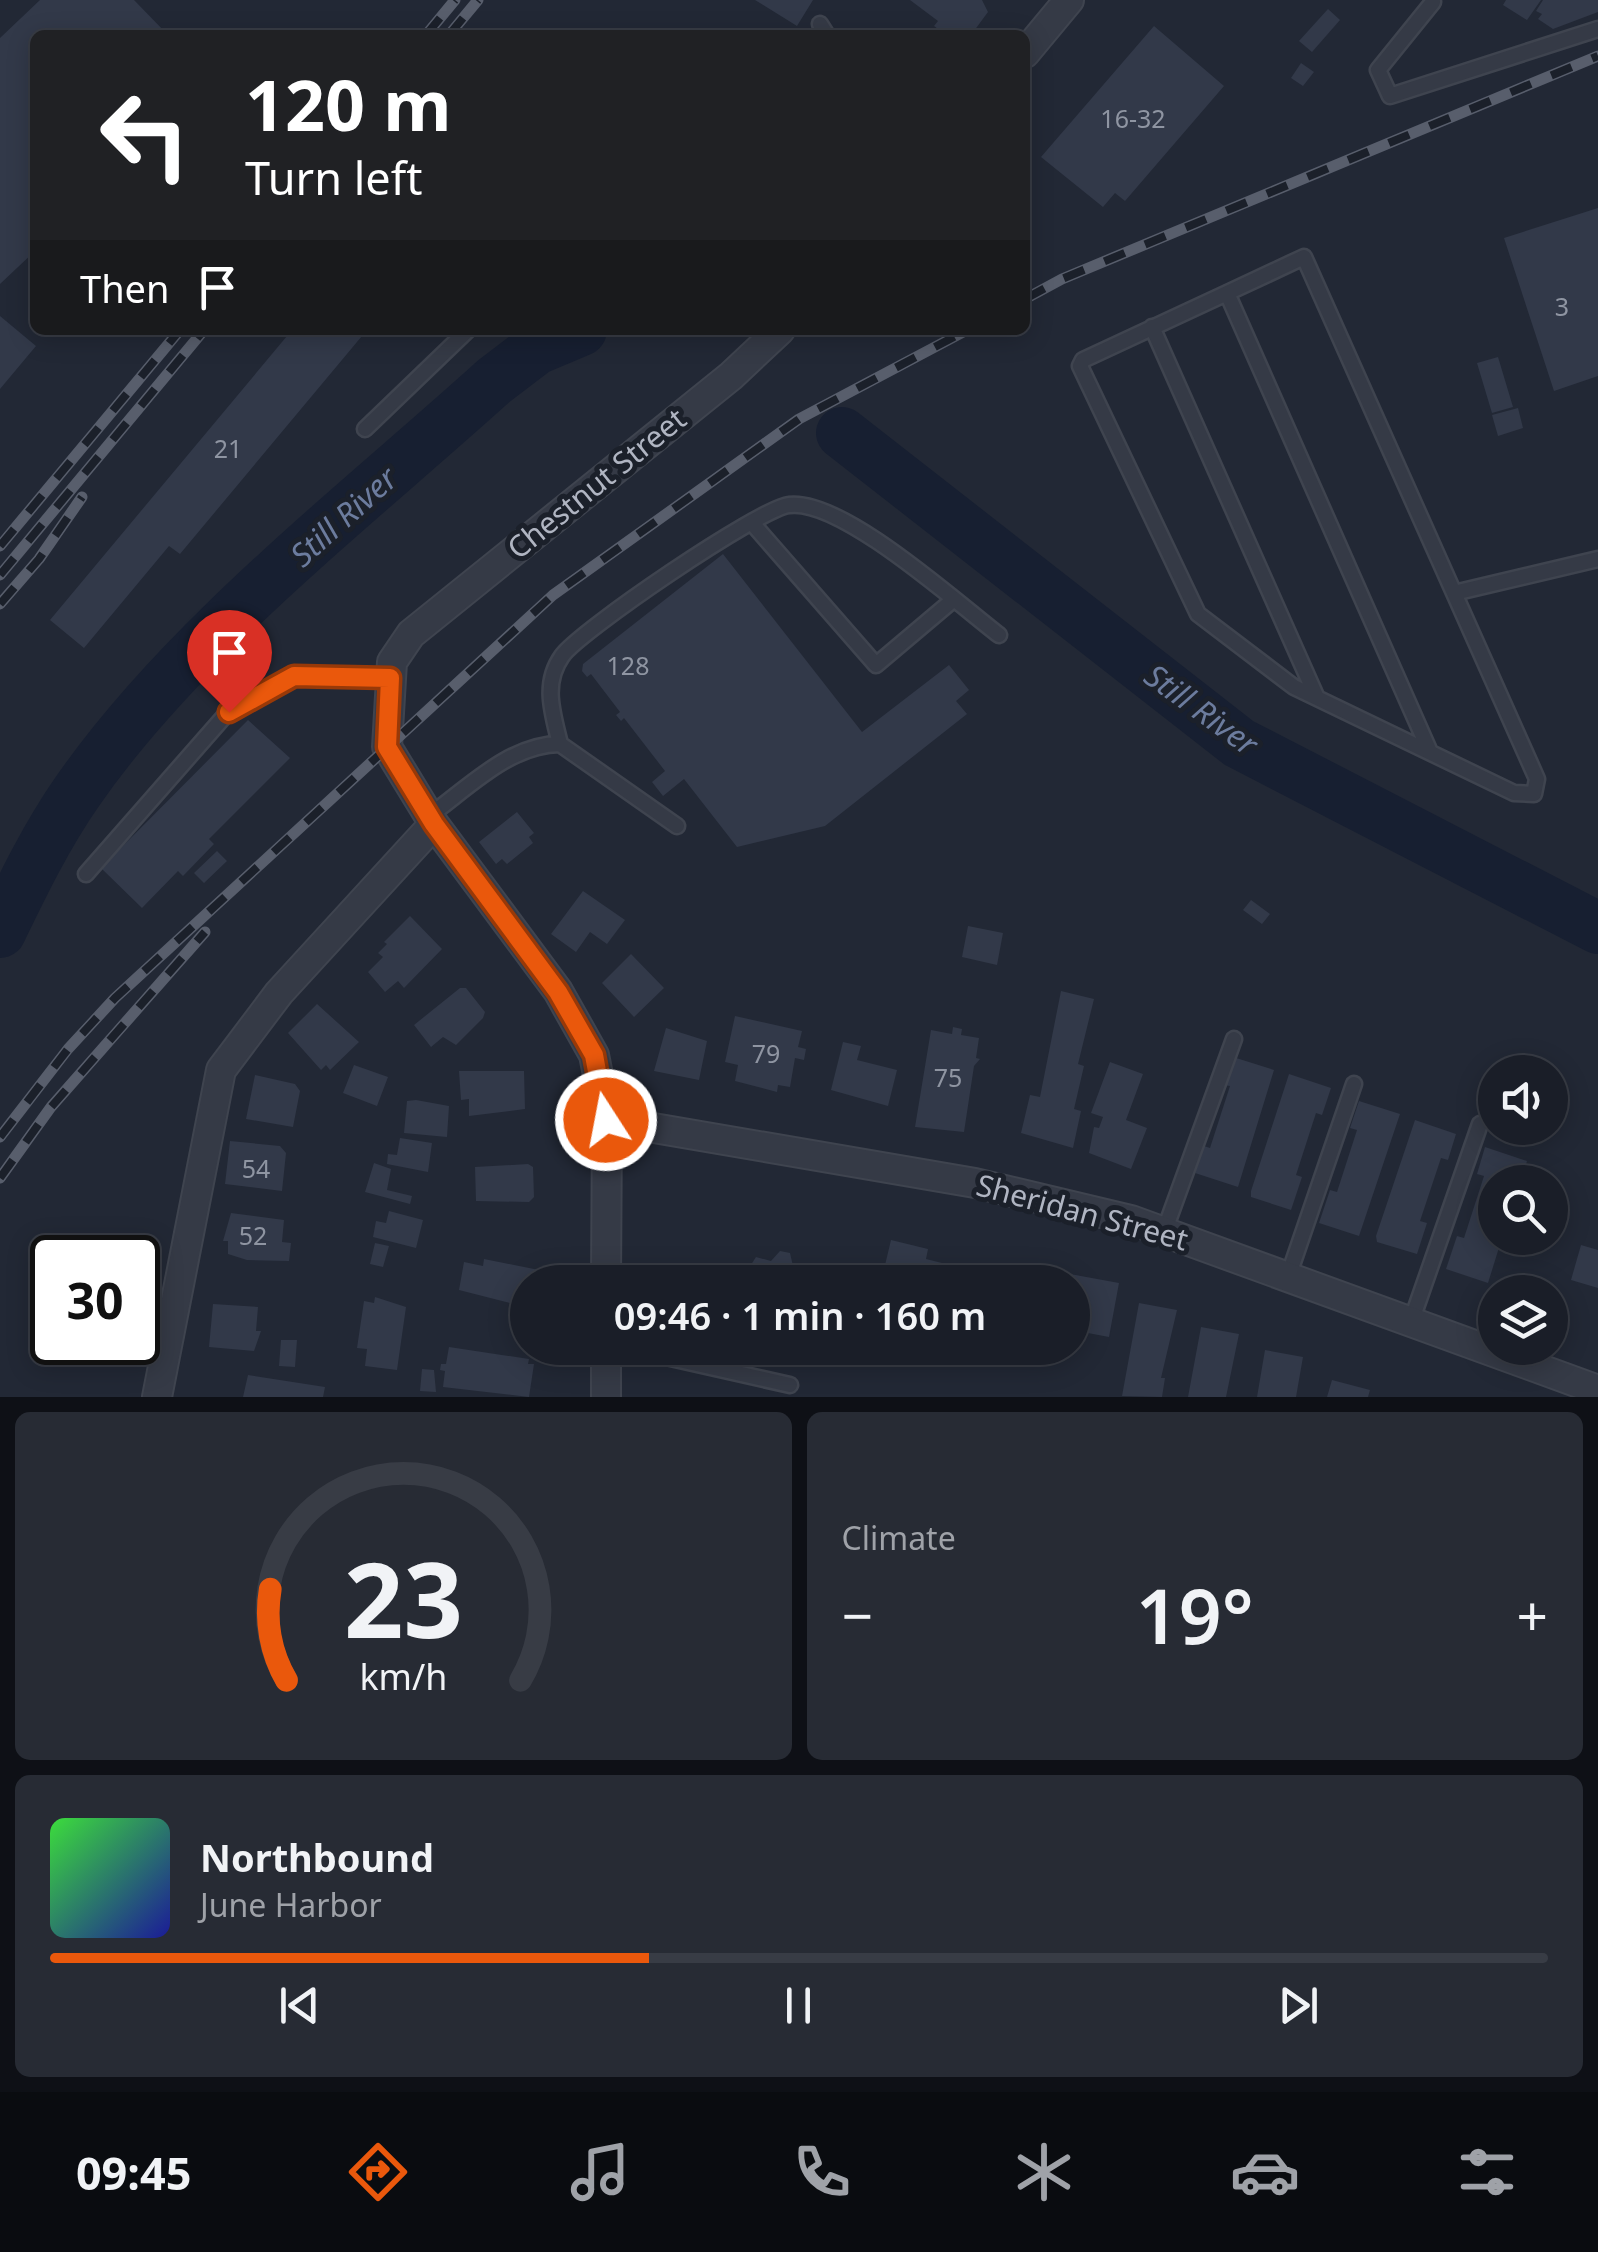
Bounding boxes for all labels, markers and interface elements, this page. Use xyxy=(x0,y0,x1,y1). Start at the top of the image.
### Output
text: 120 m xyxy=(245,56,452,152)
icon: left xyxy=(80,70,210,200)
house number: 16-32 xyxy=(1100,101,1166,135)
text: Turn left xyxy=(245,147,422,208)
icon: arrive xyxy=(190,260,245,315)
text: Then xyxy=(80,262,170,314)
house number: 3 xyxy=(1555,289,1569,323)
street label: Chestnut Street xyxy=(498,398,694,568)
house number: 21 xyxy=(214,431,242,465)
water label: Still River xyxy=(280,456,407,575)
pin xyxy=(187,610,272,713)
icon: arrive xyxy=(202,625,257,680)
house number: 128 xyxy=(607,648,649,682)
water label: Still River xyxy=(1137,653,1268,765)
house number: 79 xyxy=(752,1036,780,1070)
map controls xyxy=(1478,1055,1568,1365)
button: sound xyxy=(1478,1055,1568,1145)
house number: 75 xyxy=(934,1060,962,1094)
position arrow xyxy=(554,1068,658,1172)
house number: 54 xyxy=(242,1151,270,1185)
street label: Sheridan Street xyxy=(972,1164,1193,1260)
button: search xyxy=(1478,1165,1568,1255)
house number: 52 xyxy=(239,1218,267,1252)
speed limit sign: 30 xyxy=(30,1235,160,1365)
button: layers xyxy=(1478,1275,1568,1365)
text: 09:46 · 1 min · 160 m xyxy=(614,1289,986,1341)
text: Climate xyxy=(842,1516,956,1559)
text: 23 xyxy=(344,1527,463,1668)
text: 19° xyxy=(1136,1564,1254,1666)
text: − xyxy=(842,1577,873,1652)
text: + xyxy=(1517,1577,1548,1652)
text: km/h xyxy=(359,1652,447,1700)
text: Northbound xyxy=(200,1831,434,1883)
text: June Harbor xyxy=(200,1883,382,1926)
icon: previous xyxy=(272,1978,327,2033)
icon: pause xyxy=(771,1978,826,2033)
icon: next xyxy=(1271,1978,1326,2033)
icon: directions xyxy=(343,2137,413,2207)
icon: music xyxy=(565,2137,635,2207)
icon: phone xyxy=(787,2137,857,2207)
icon: climate xyxy=(1009,2137,1079,2207)
icon: car xyxy=(1230,2137,1300,2207)
icon: filters xyxy=(1452,2137,1522,2207)
text: 09:45 xyxy=(76,2142,191,2203)

